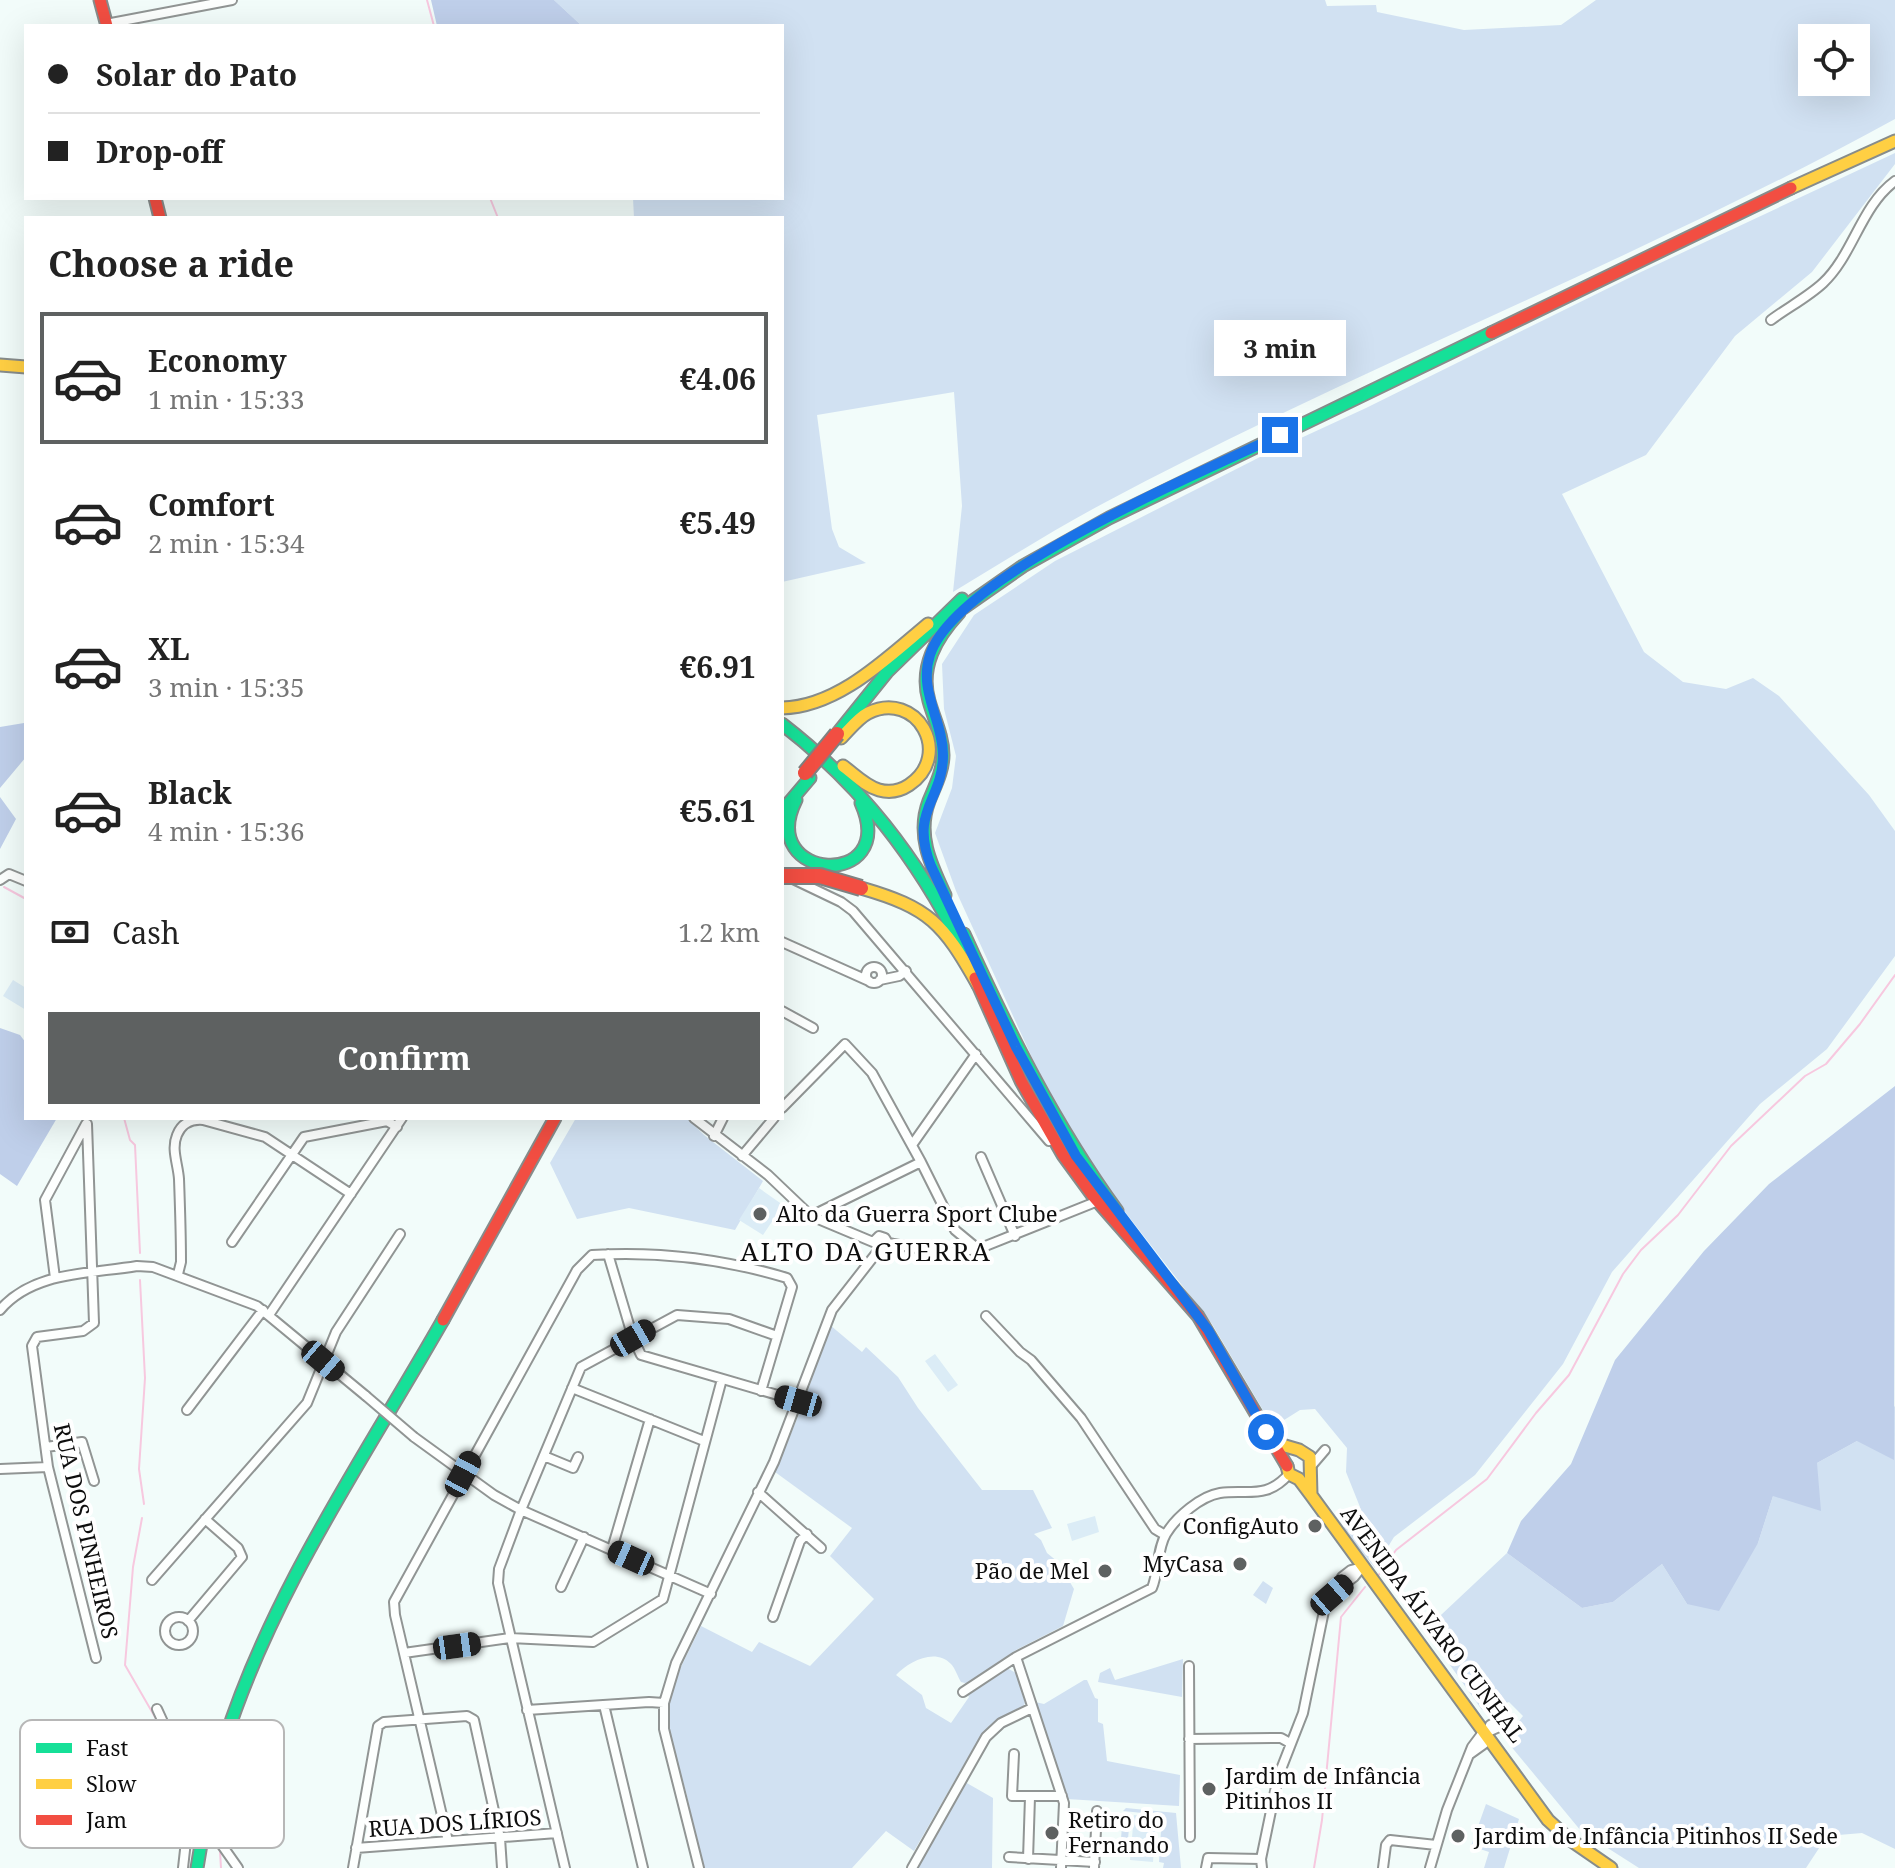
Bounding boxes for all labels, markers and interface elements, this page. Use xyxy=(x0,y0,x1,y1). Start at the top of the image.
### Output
map controls xyxy=(1798,24,1870,96)
button: locate xyxy=(1798,24,1870,96)
text: Solar do Pato xyxy=(96,54,297,95)
text: Drop-off xyxy=(96,131,223,172)
text: Choose a ride xyxy=(48,239,294,288)
callout: 3 min xyxy=(1214,319,1346,375)
text: 3 min xyxy=(1243,330,1317,366)
text: Economy xyxy=(148,340,287,381)
icon: car xyxy=(52,342,124,414)
text: €4.06 xyxy=(680,358,756,399)
text: 1 min · 15:33 xyxy=(148,381,305,417)
route end xyxy=(1262,417,1298,453)
text: Comfort xyxy=(148,484,275,525)
icon: car xyxy=(52,486,124,558)
text: €5.49 xyxy=(680,502,756,543)
text: 2 min · 15:34 xyxy=(148,525,305,561)
text: XL xyxy=(148,628,190,669)
icon: car xyxy=(52,630,124,702)
text: €6.91 xyxy=(680,646,756,687)
text: 3 min · 15:35 xyxy=(148,669,305,705)
text: Black xyxy=(148,772,232,813)
icon: car xyxy=(52,774,124,846)
text: €5.61 xyxy=(680,790,756,831)
text: 4 min · 15:36 xyxy=(148,813,305,849)
icon: cash xyxy=(48,910,92,954)
text: Cash xyxy=(112,912,180,953)
text: 1.2 km xyxy=(678,914,760,950)
button: Confirm xyxy=(48,1012,760,1104)
place label: Alto da Guerra Sport Clube xyxy=(776,1198,1058,1228)
marker: Alto da Guerra Sport Clube xyxy=(751,1205,769,1223)
district label: ALTO DA GUERRA xyxy=(740,1233,992,1269)
car xyxy=(606,1316,660,1360)
car xyxy=(297,1336,349,1386)
car xyxy=(772,1383,824,1419)
route start xyxy=(1248,1414,1284,1450)
street label: RUA DOS PINHEIROS xyxy=(48,1420,126,1642)
car xyxy=(441,1447,485,1501)
street label: AVENIDA ÁLVARO CUNHAL xyxy=(1335,1499,1533,1748)
place label: ConfigAuto xyxy=(1183,1510,1299,1540)
marker: ConfigAuto xyxy=(1306,1517,1324,1535)
car xyxy=(604,1537,658,1579)
place label: MyCasa xyxy=(1143,1548,1224,1578)
place label: Pão de Mel xyxy=(975,1555,1089,1585)
marker: MyCasa xyxy=(1231,1555,1249,1573)
marker: Pão de Mel xyxy=(1096,1562,1114,1580)
car xyxy=(1306,1570,1358,1620)
car xyxy=(432,1631,482,1661)
legend xyxy=(20,1720,284,1848)
text: Fast xyxy=(86,1732,128,1762)
place label: Jardim de Infância Pitinhos II xyxy=(1224,1760,1421,1815)
text: Slow xyxy=(86,1768,136,1798)
marker: Jardim de Infância Pitinhos II xyxy=(1200,1780,1218,1798)
street label: RUA DOS LÍRIOS xyxy=(367,1801,542,1843)
text: Jam xyxy=(85,1804,127,1834)
place label: Retiro do Fernando xyxy=(1068,1804,1169,1859)
place label: Jardim de Infância Pitinhos II Sede xyxy=(1473,1820,1838,1850)
marker: Retiro do Fernando xyxy=(1043,1824,1061,1842)
marker: Jardim de Infância Pitinhos II Sede xyxy=(1449,1827,1467,1845)

